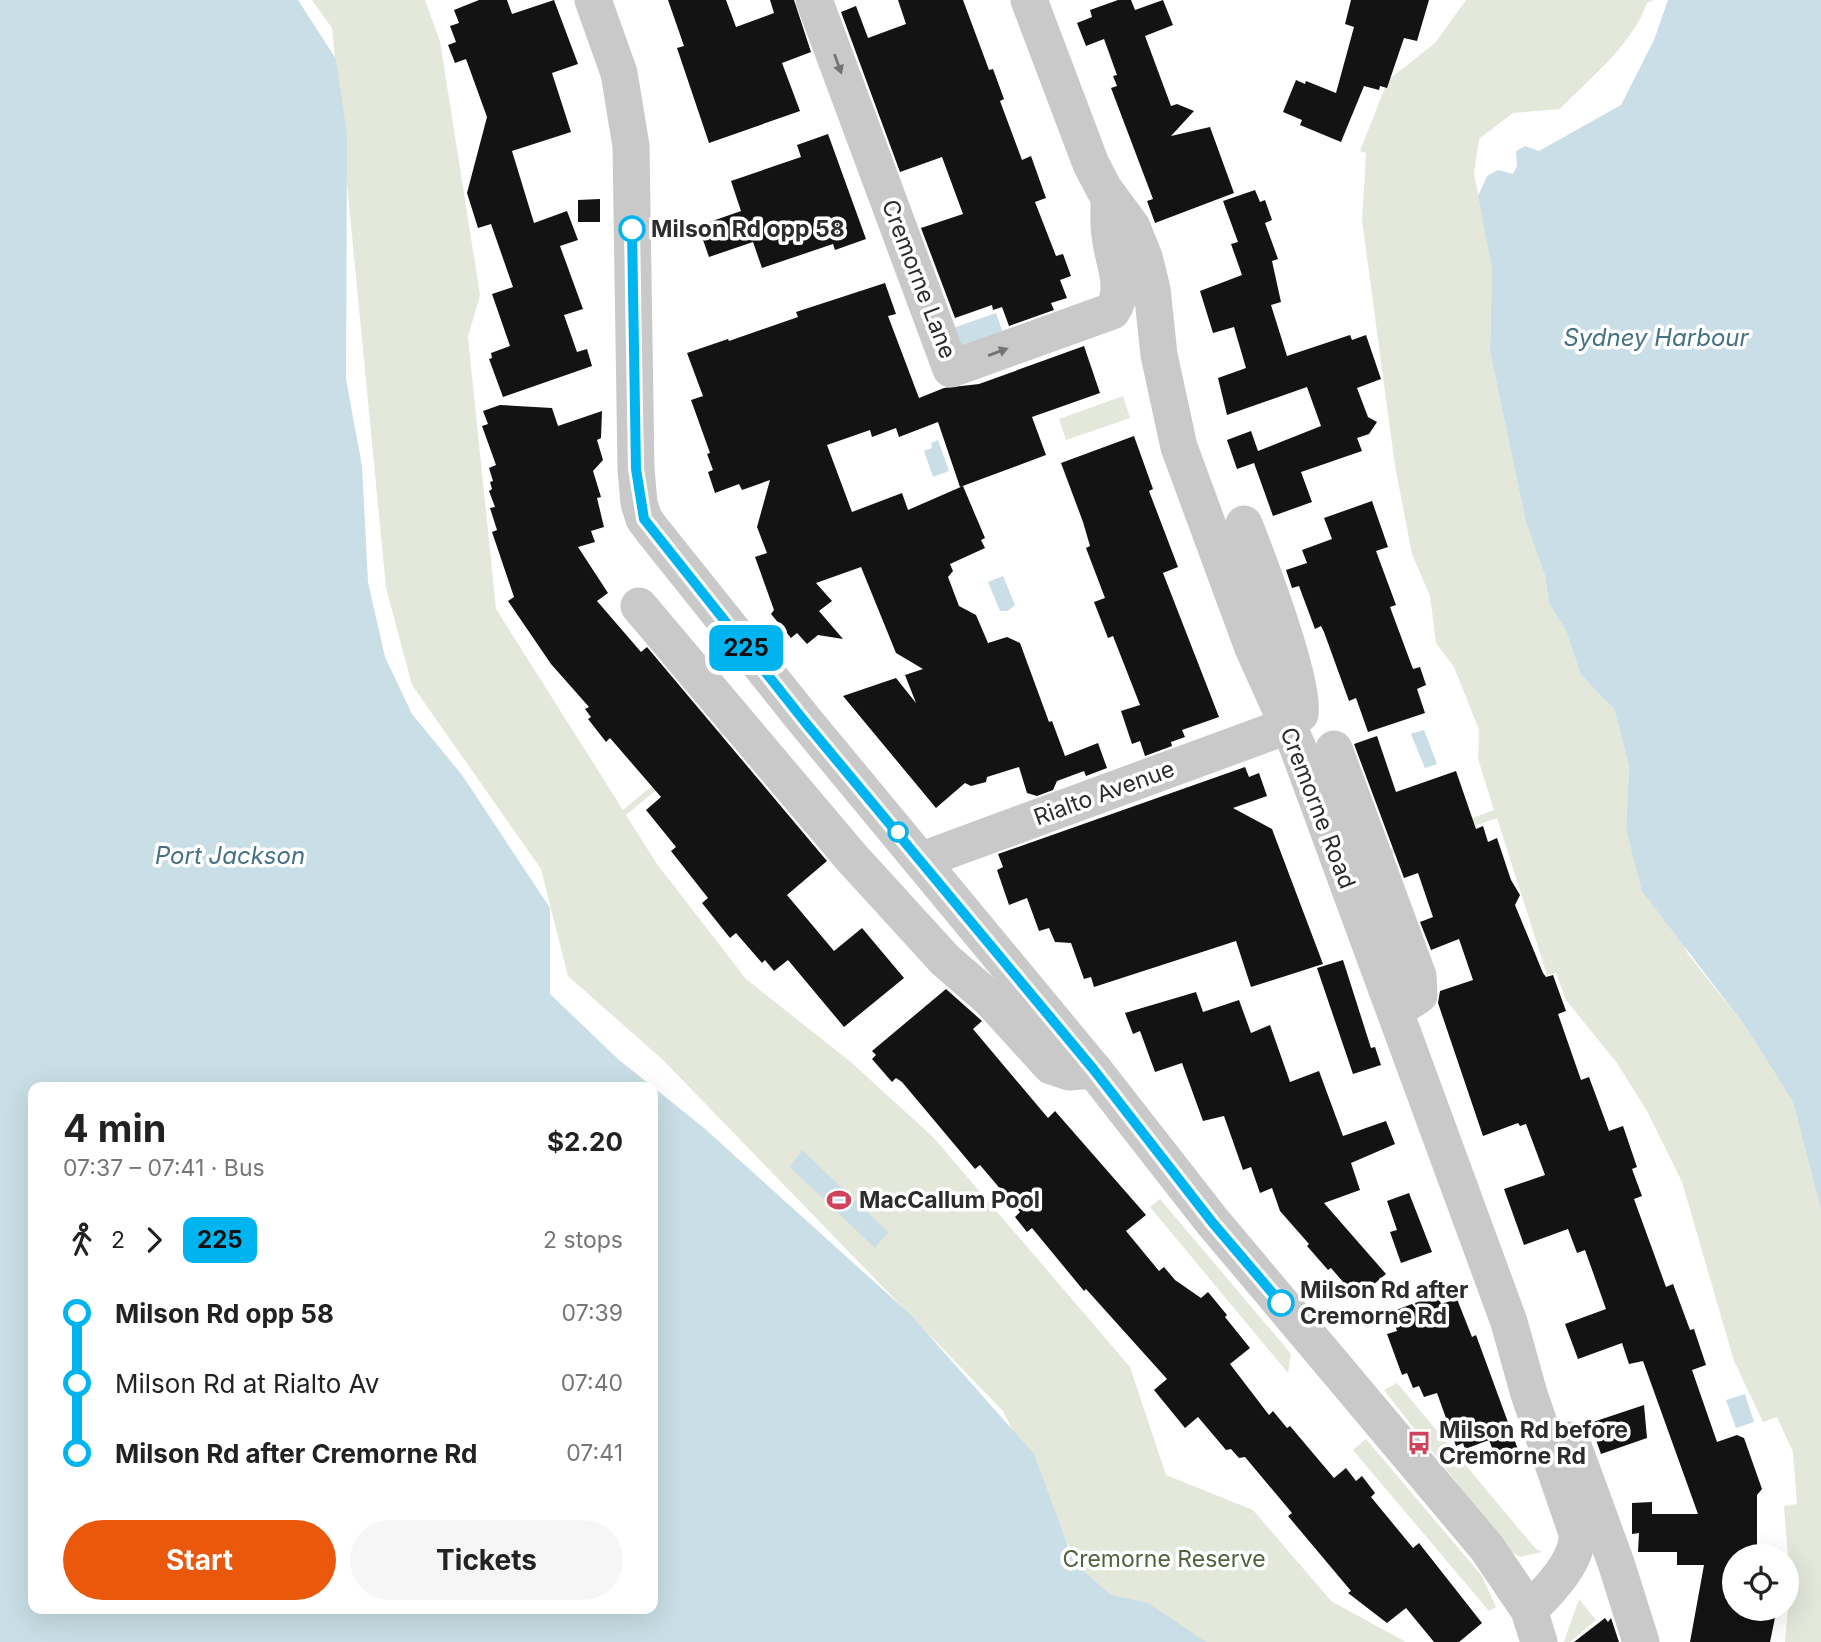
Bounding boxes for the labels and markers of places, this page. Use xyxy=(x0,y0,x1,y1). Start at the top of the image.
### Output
place label: Milson Rd opp 58 xyxy=(651,215,845,243)
marker: Milson Rd opp 58 xyxy=(619,216,645,242)
unlabelled marker xyxy=(888,822,908,842)
sports icon: MacCallum Pool xyxy=(825,1186,853,1214)
place label: MacCallum Pool xyxy=(859,1186,1040,1214)
place label: Milson Rd after Cremorne Rd xyxy=(1300,1276,1468,1330)
marker: Milson Rd after Cremorne Rd xyxy=(1268,1290,1294,1316)
place label: Milson Rd before Cremorne Rd xyxy=(1439,1416,1628,1470)
bus stop icon: Milson Rd before Cremorne Rd xyxy=(1405,1429,1433,1457)

